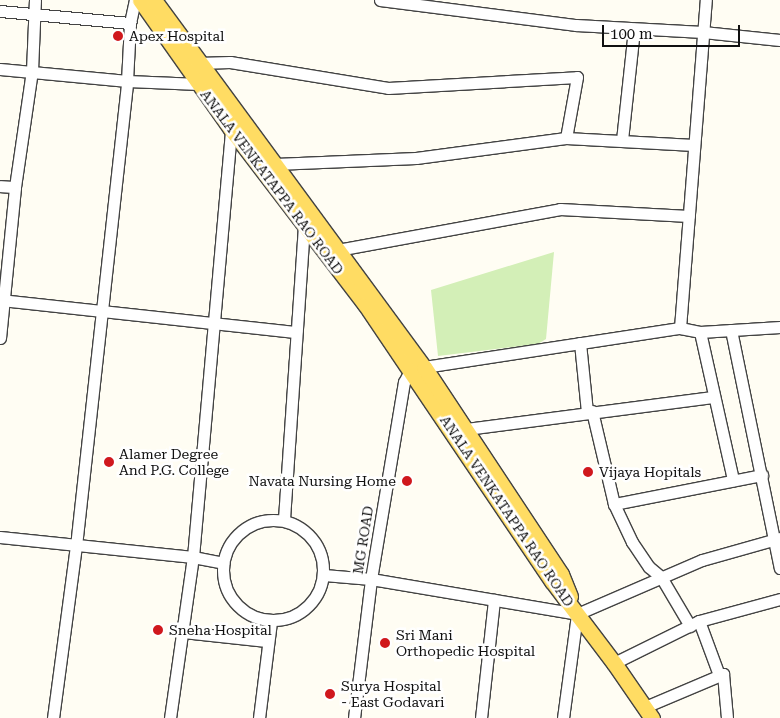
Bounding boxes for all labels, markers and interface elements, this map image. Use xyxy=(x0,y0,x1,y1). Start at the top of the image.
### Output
scale bar xyxy=(605,15,742,47)
text: 100 m xyxy=(610,25,653,43)
place label: Apex Hospital xyxy=(129,28,224,44)
marker: Apex Hospital xyxy=(111,29,125,43)
street label: ANALA VENKATAPPA RAO ROAD xyxy=(197,86,347,278)
street label: ANALA VENKATAPPA RAO ROAD xyxy=(437,412,577,610)
place label: Alamer Degree And P.G. College xyxy=(119,446,229,478)
marker: Alamer Degree And P.G. College xyxy=(103,456,115,468)
place label: Vijaya Hopitals xyxy=(599,464,701,480)
marker: Vijaya Hopitals xyxy=(581,465,595,479)
place label: Navata Nursing Home xyxy=(248,473,396,489)
marker: Navata Nursing Home xyxy=(400,474,414,488)
street label: MG ROAD xyxy=(349,505,377,575)
place label: Sneha Hospital xyxy=(169,622,272,638)
marker: Sneha Hospital xyxy=(151,623,165,637)
place label: Sri Mani Orthopedic Hospital xyxy=(396,627,535,660)
marker: Sri Mani Orthopedic Hospital xyxy=(378,636,392,650)
place label: Surya Hospital - East Godavari xyxy=(341,678,444,710)
marker: Surya Hospital - East Godavari xyxy=(323,687,337,701)

